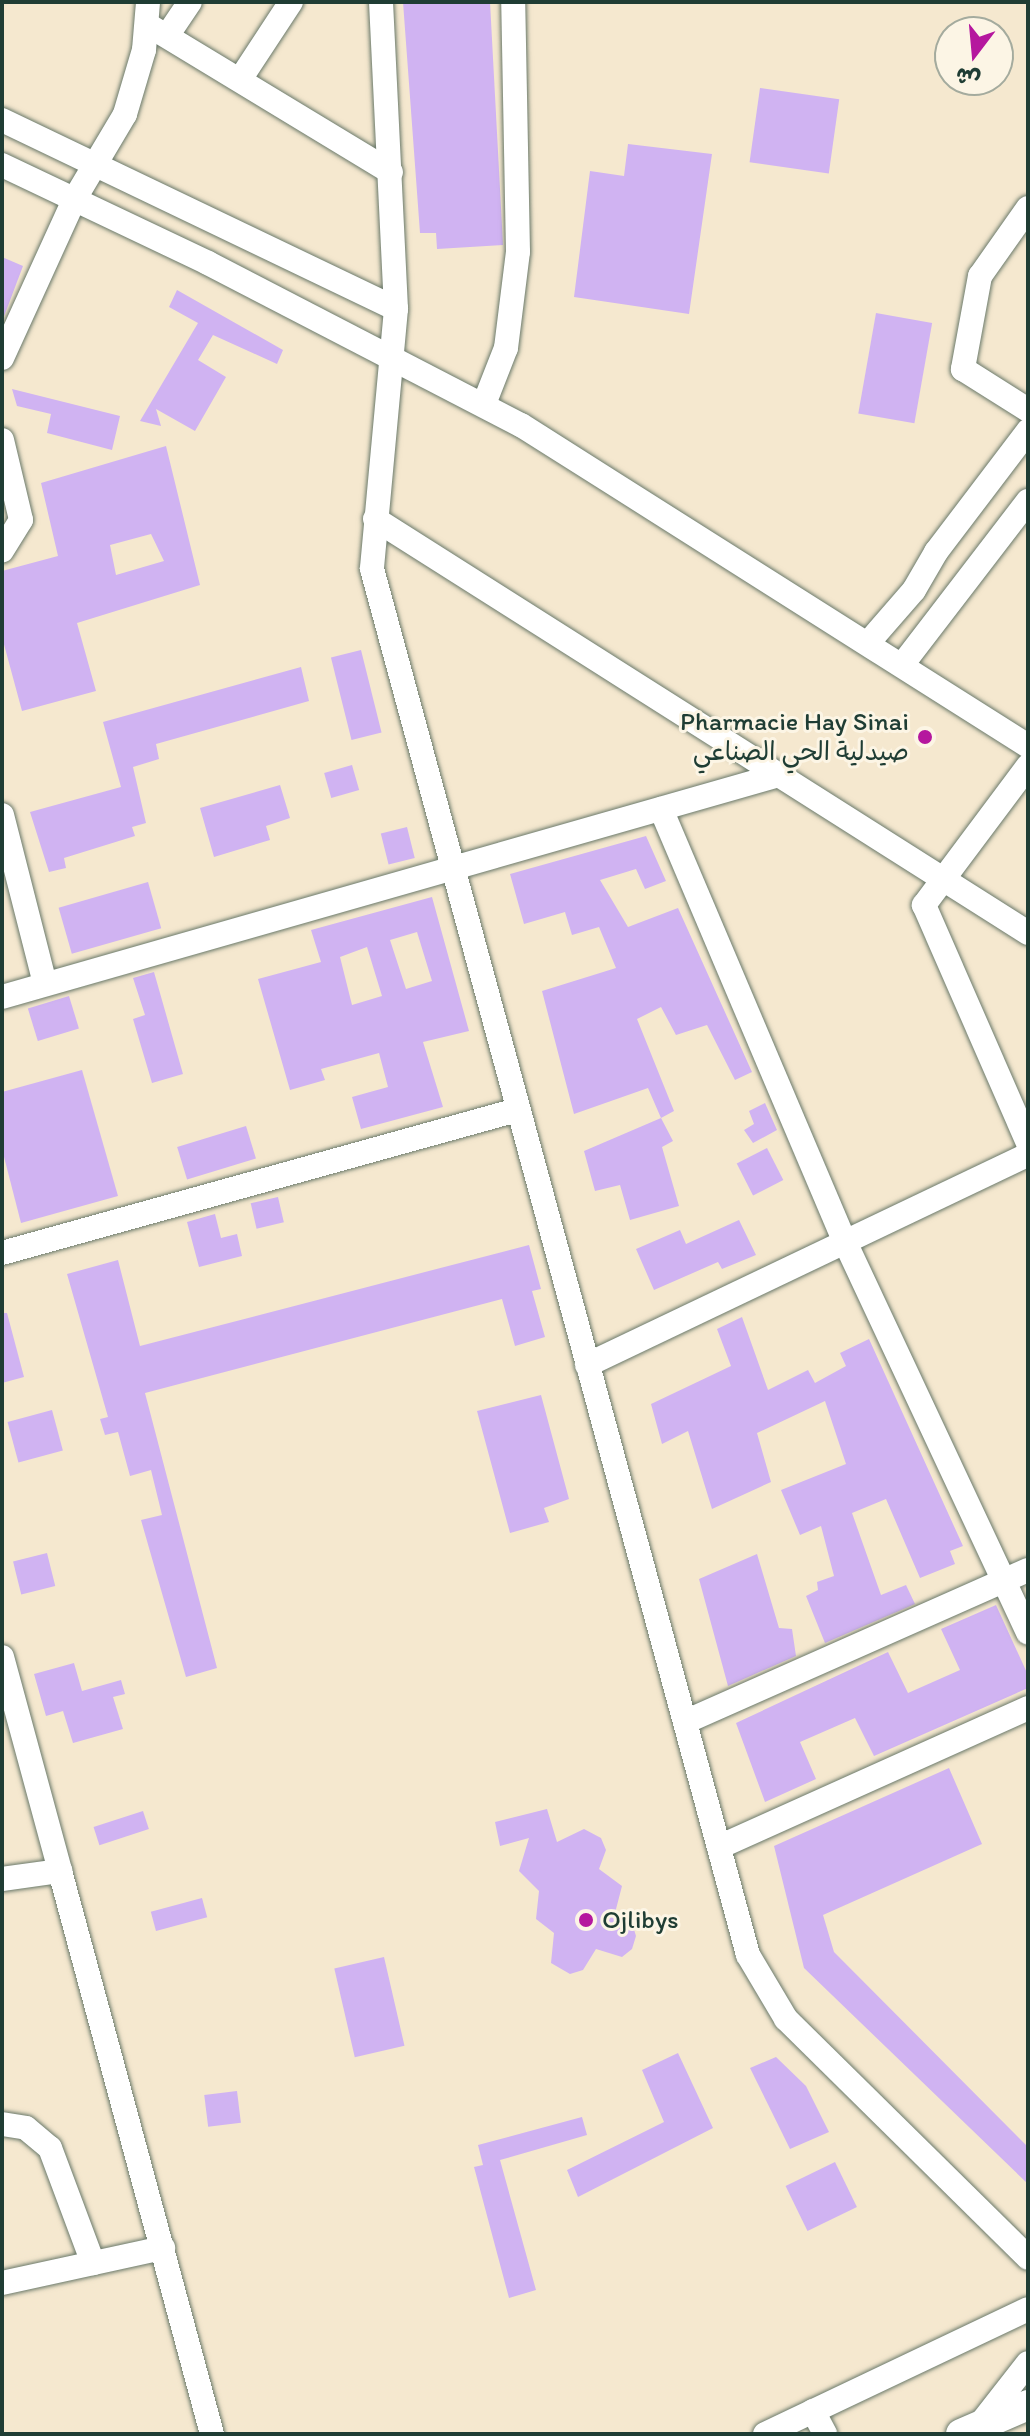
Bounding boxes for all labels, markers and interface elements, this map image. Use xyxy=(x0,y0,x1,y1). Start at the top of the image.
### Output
north arrow xyxy=(934,16,1014,96)
text: ش xyxy=(952,61,983,94)
place label: Pharmacie Hay Sinai صيدلية الحي الصناعي xyxy=(680,706,909,768)
marker: Pharmacie Hay Sinai صيدلية الحي الصناعي xyxy=(916,728,934,746)
place label: Ojlibys xyxy=(602,1904,679,1936)
marker: Ojlibys xyxy=(577,1911,595,1929)

